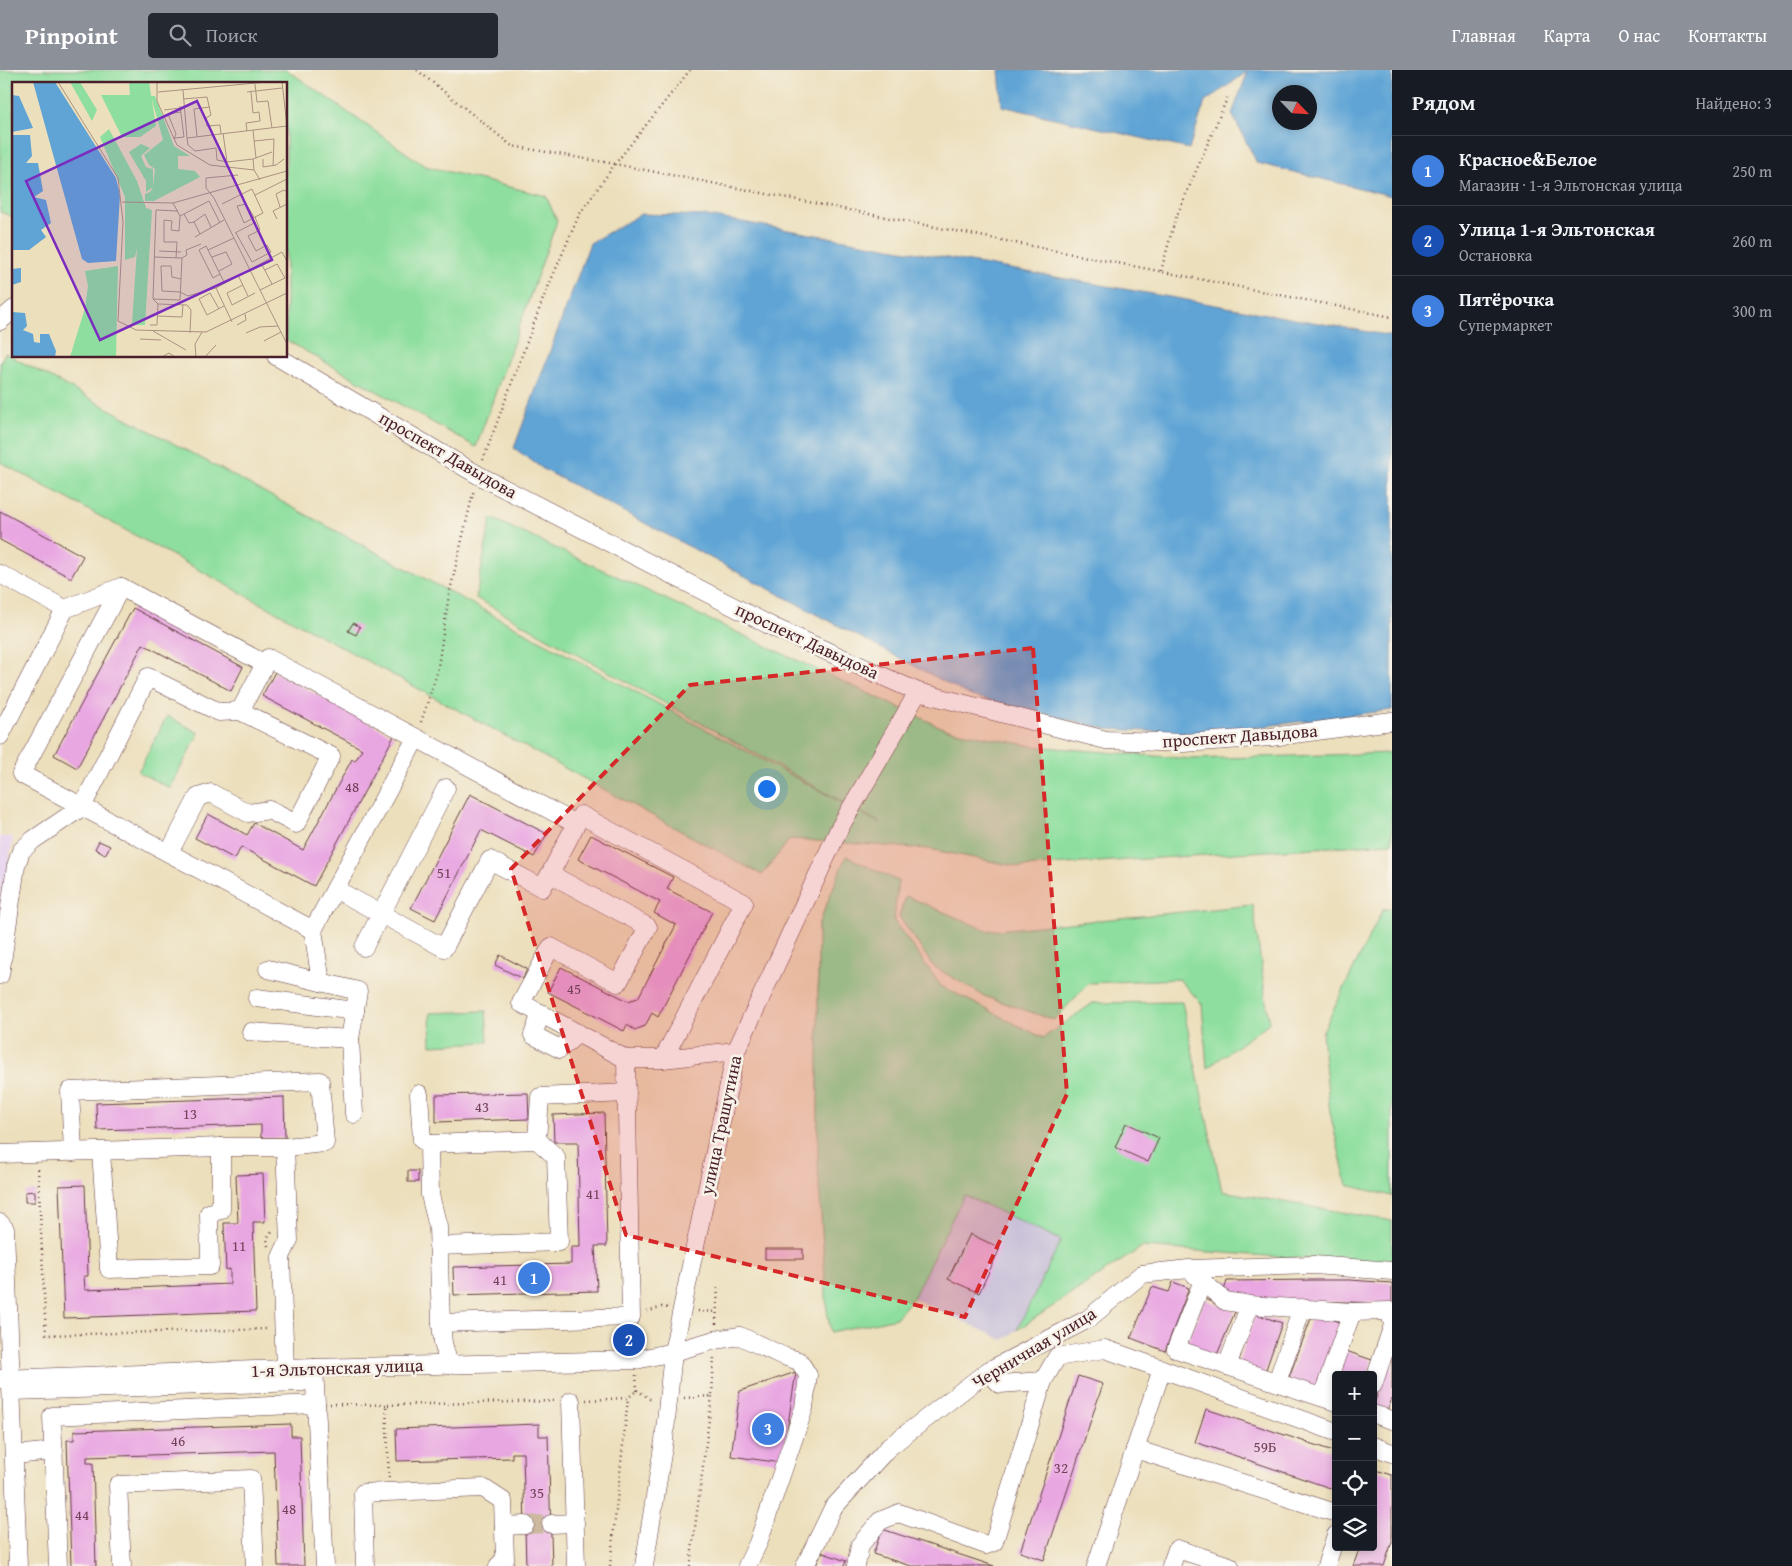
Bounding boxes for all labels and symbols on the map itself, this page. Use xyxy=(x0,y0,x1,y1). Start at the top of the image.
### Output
inset map xyxy=(12,82,288,358)
north arrow xyxy=(1272,85,1317,130)
street label: проспект Давыдова xyxy=(374,404,523,505)
street label: проспект Давыдова xyxy=(731,595,884,686)
street label: проспект Давыдова xyxy=(1161,717,1319,754)
house number: 48 xyxy=(345,776,359,797)
your location xyxy=(754,776,780,802)
house number: 51 xyxy=(437,862,451,883)
house number: 45 xyxy=(567,978,581,999)
street label: улица Трашутина xyxy=(692,1052,749,1198)
house number: 43 xyxy=(475,1096,489,1117)
house number: 13 xyxy=(183,1103,197,1124)
house number: 41 xyxy=(586,1183,600,1204)
house number: 11 xyxy=(232,1235,246,1256)
pin: 1 xyxy=(518,1259,550,1297)
house number: 41 xyxy=(493,1269,507,1290)
street label: Черничная улица xyxy=(967,1300,1101,1395)
pin: 2 xyxy=(613,1321,645,1359)
street label: 1-я Эльтонская улица xyxy=(250,1351,424,1384)
pin: 3 xyxy=(752,1410,784,1448)
house number: 46 xyxy=(171,1430,185,1451)
house number: 59Б xyxy=(1254,1436,1276,1457)
house number: 32 xyxy=(1054,1457,1068,1478)
house number: 35 xyxy=(530,1482,544,1503)
house number: 48 xyxy=(282,1498,296,1519)
house number: 44 xyxy=(75,1504,89,1525)

